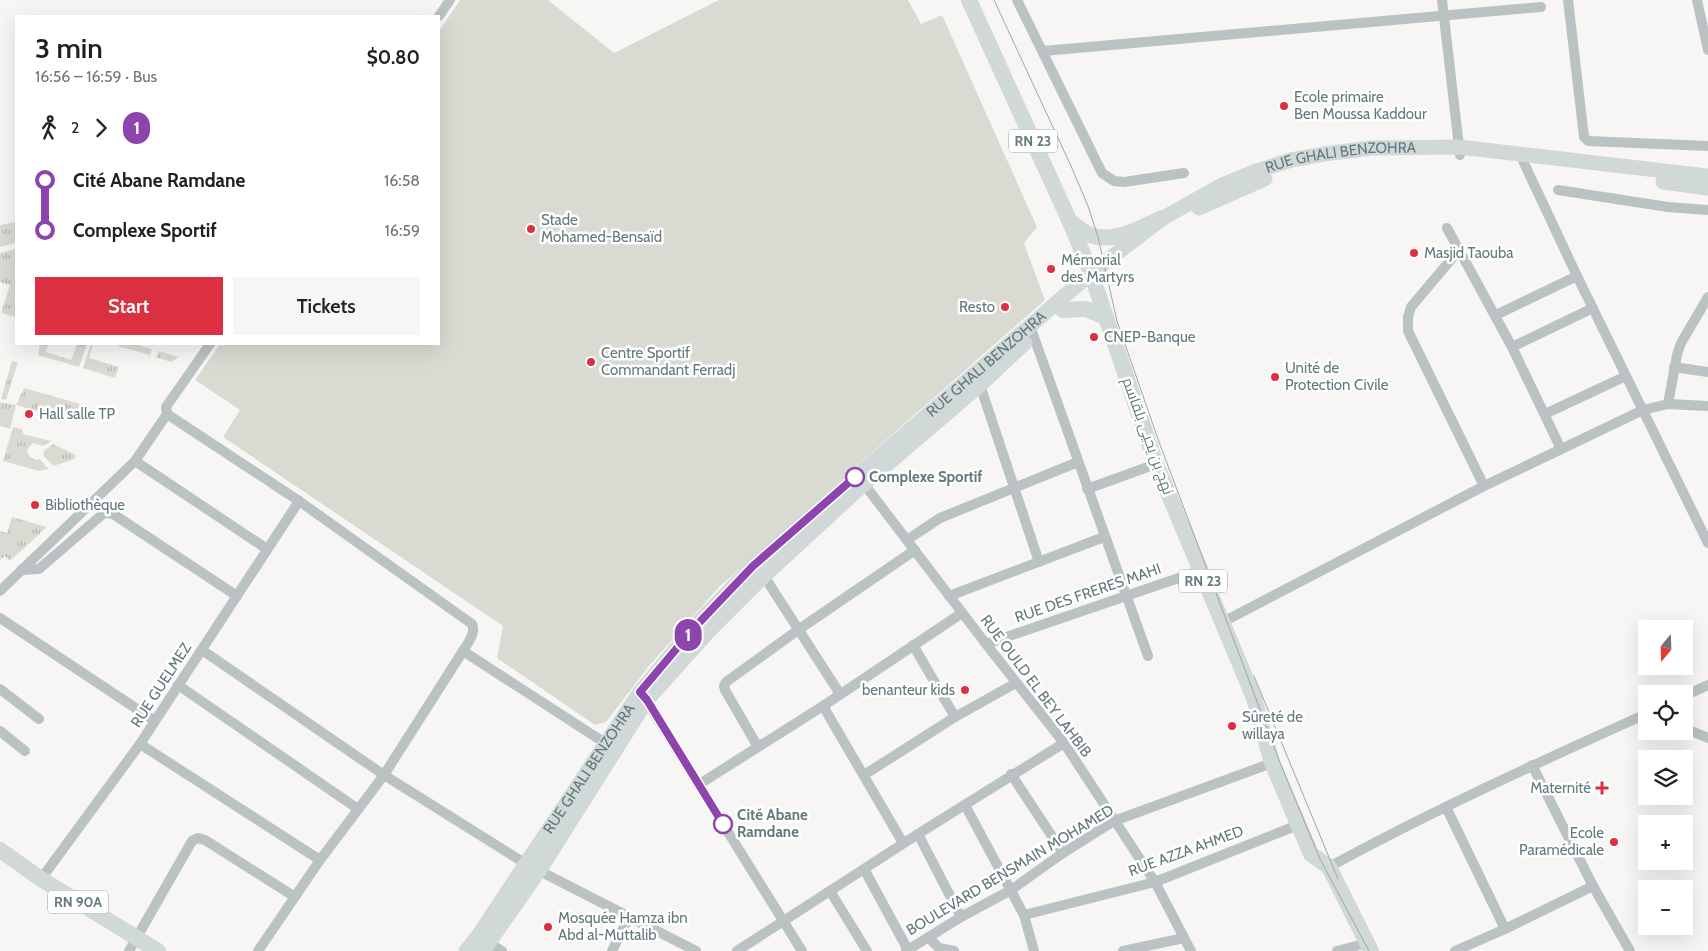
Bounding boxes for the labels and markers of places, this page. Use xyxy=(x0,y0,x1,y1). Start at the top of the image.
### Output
place label: Ecole primaire Ben Moussa Kaddour xyxy=(1294,88,1427,123)
marker: Ecole primaire Ben Moussa Kaddour xyxy=(1278,100,1290,112)
place label: Stade Mohamed-Bensaïd xyxy=(541,211,662,246)
marker: Stade Mohamed-Bensaïd xyxy=(525,223,537,235)
place label: Masjid Taouba xyxy=(1424,244,1514,262)
marker: Masjid Taouba xyxy=(1408,247,1420,259)
place label: Mémorial des Martyrs xyxy=(1061,251,1134,286)
marker: Mémorial des Martyrs xyxy=(1045,263,1057,275)
place label: Resto xyxy=(959,298,995,316)
marker: Resto xyxy=(999,301,1011,313)
place label: CNEP-Banque xyxy=(1104,328,1196,346)
marker: CNEP-Banque xyxy=(1088,331,1100,343)
place label: Centre Sportif Commandant Ferradj xyxy=(601,344,735,379)
marker: Centre Sportif Commandant Ferradj xyxy=(585,356,597,368)
place label: Unité de Protection Civile xyxy=(1285,359,1389,394)
marker: Unité de Protection Civile xyxy=(1269,371,1281,383)
place label: Hall salle TP xyxy=(39,405,116,423)
marker: Hall salle TP xyxy=(23,408,35,420)
marker: Complexe Sportif xyxy=(845,467,865,487)
place label: Complexe Sportif xyxy=(869,468,982,486)
place label: Bibliothèque xyxy=(45,496,125,514)
marker: Bibliothèque xyxy=(29,499,41,511)
place label: benanteur kids xyxy=(862,681,955,699)
marker: benanteur kids xyxy=(959,684,971,696)
place label: Sûreté de willaya xyxy=(1242,708,1303,743)
marker: Sûreté de willaya xyxy=(1226,720,1238,732)
place label: Maternité xyxy=(1530,779,1591,797)
marker: Maternité xyxy=(1595,781,1609,795)
place label: Cité Abane Ramdane xyxy=(737,806,808,841)
marker: Cité Abane Ramdane xyxy=(713,814,733,834)
place label: Ecole Paramédicale xyxy=(1519,824,1604,859)
marker: Ecole Paramédicale xyxy=(1608,836,1620,848)
place label: Mosquée Hamza ibn Abd al-Muttalib xyxy=(558,909,688,944)
marker: Mosquée Hamza ibn Abd al-Muttalib xyxy=(542,921,554,933)

